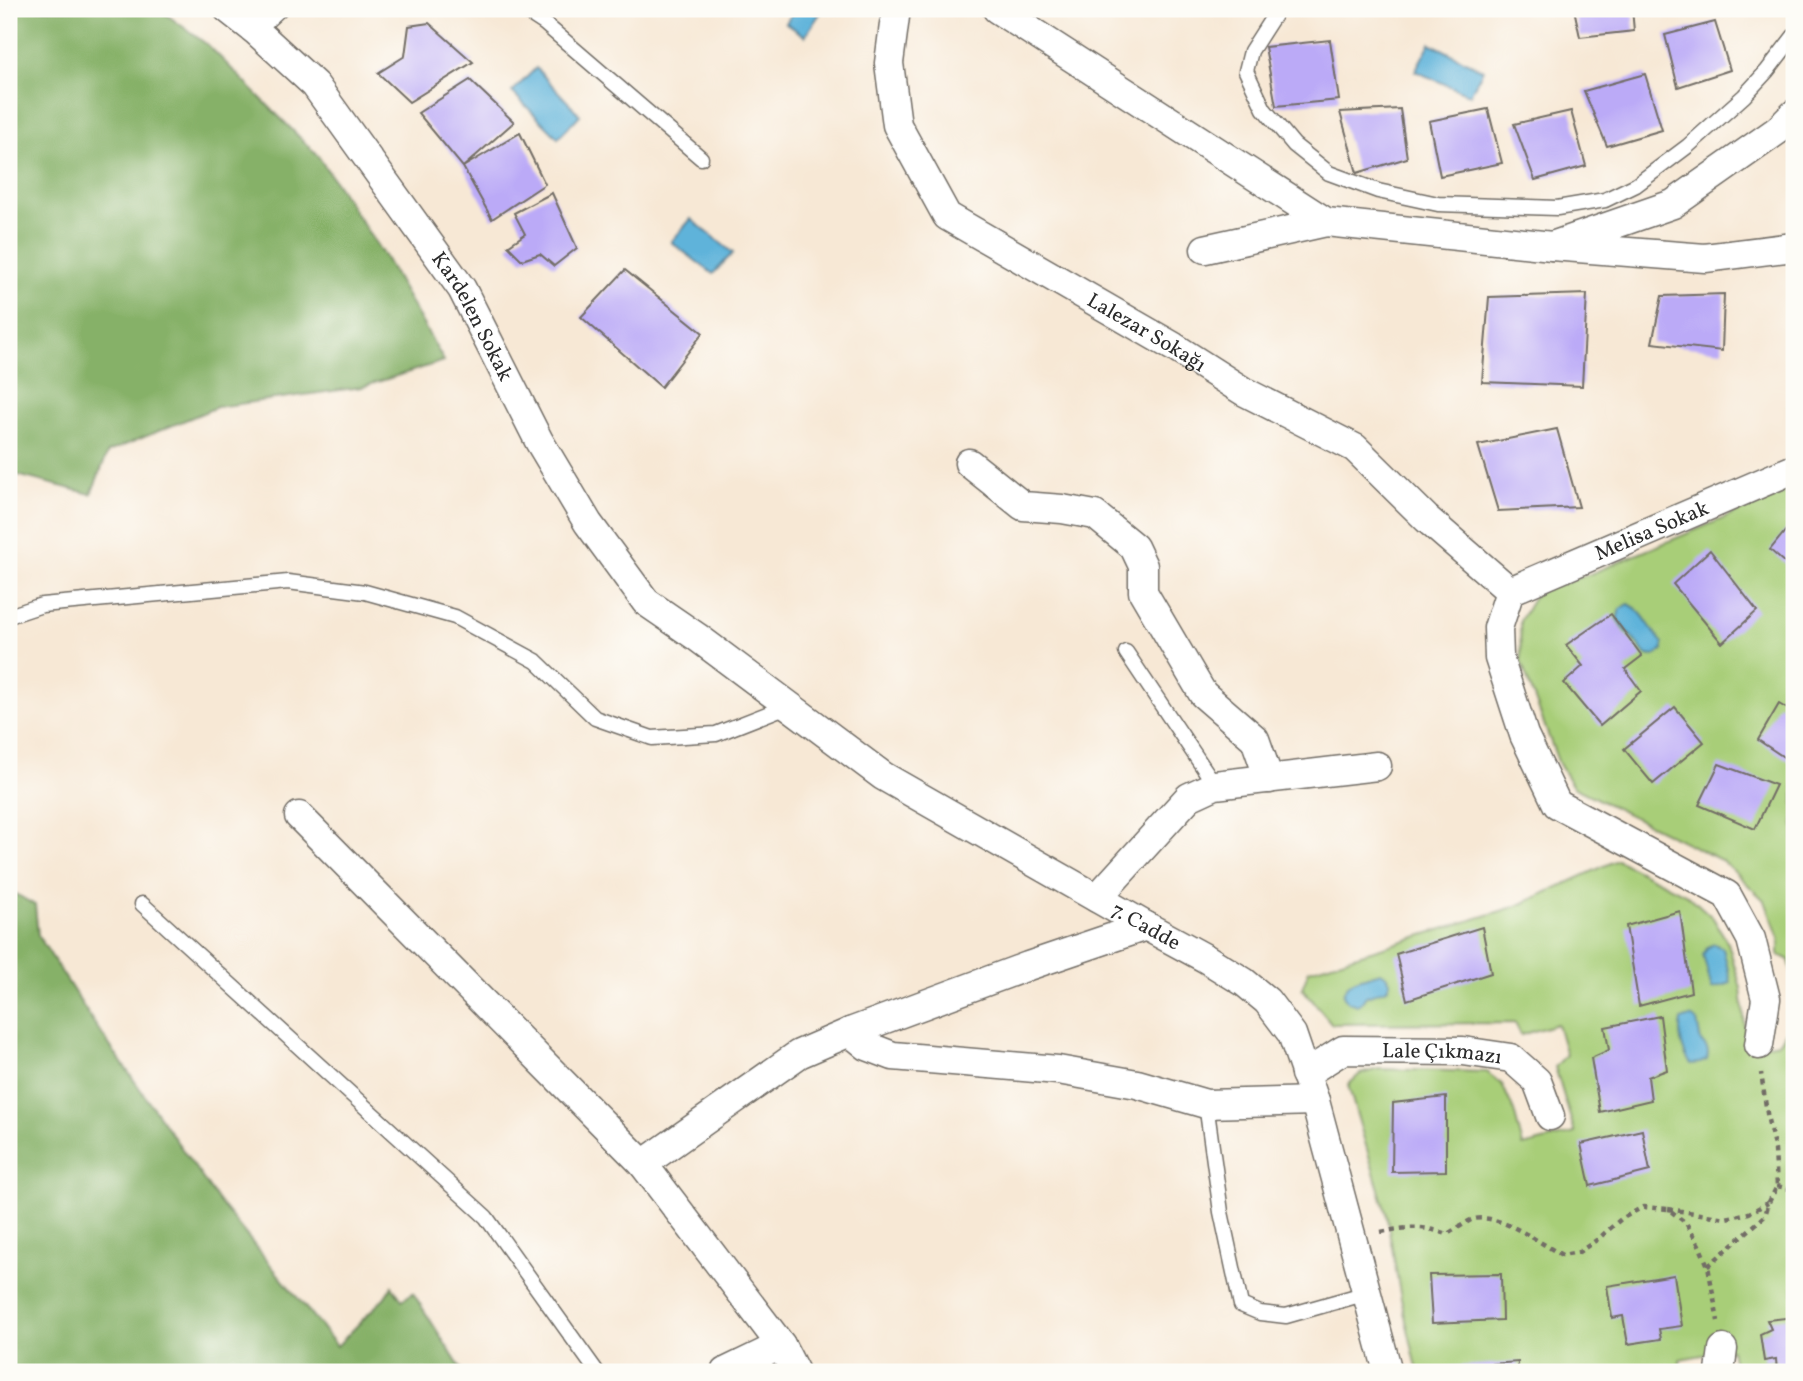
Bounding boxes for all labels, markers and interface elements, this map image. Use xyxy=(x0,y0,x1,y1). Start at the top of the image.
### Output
street label: Kardelen Sokak xyxy=(424,246,520,387)
street label: Lalezar Sokağı xyxy=(1081,287,1211,380)
street label: Melisa Sokak xyxy=(1591,494,1714,569)
street label: 7. Cadde xyxy=(1106,896,1185,958)
street label: Lale Çıkmazı xyxy=(1382,1037,1504,1072)

